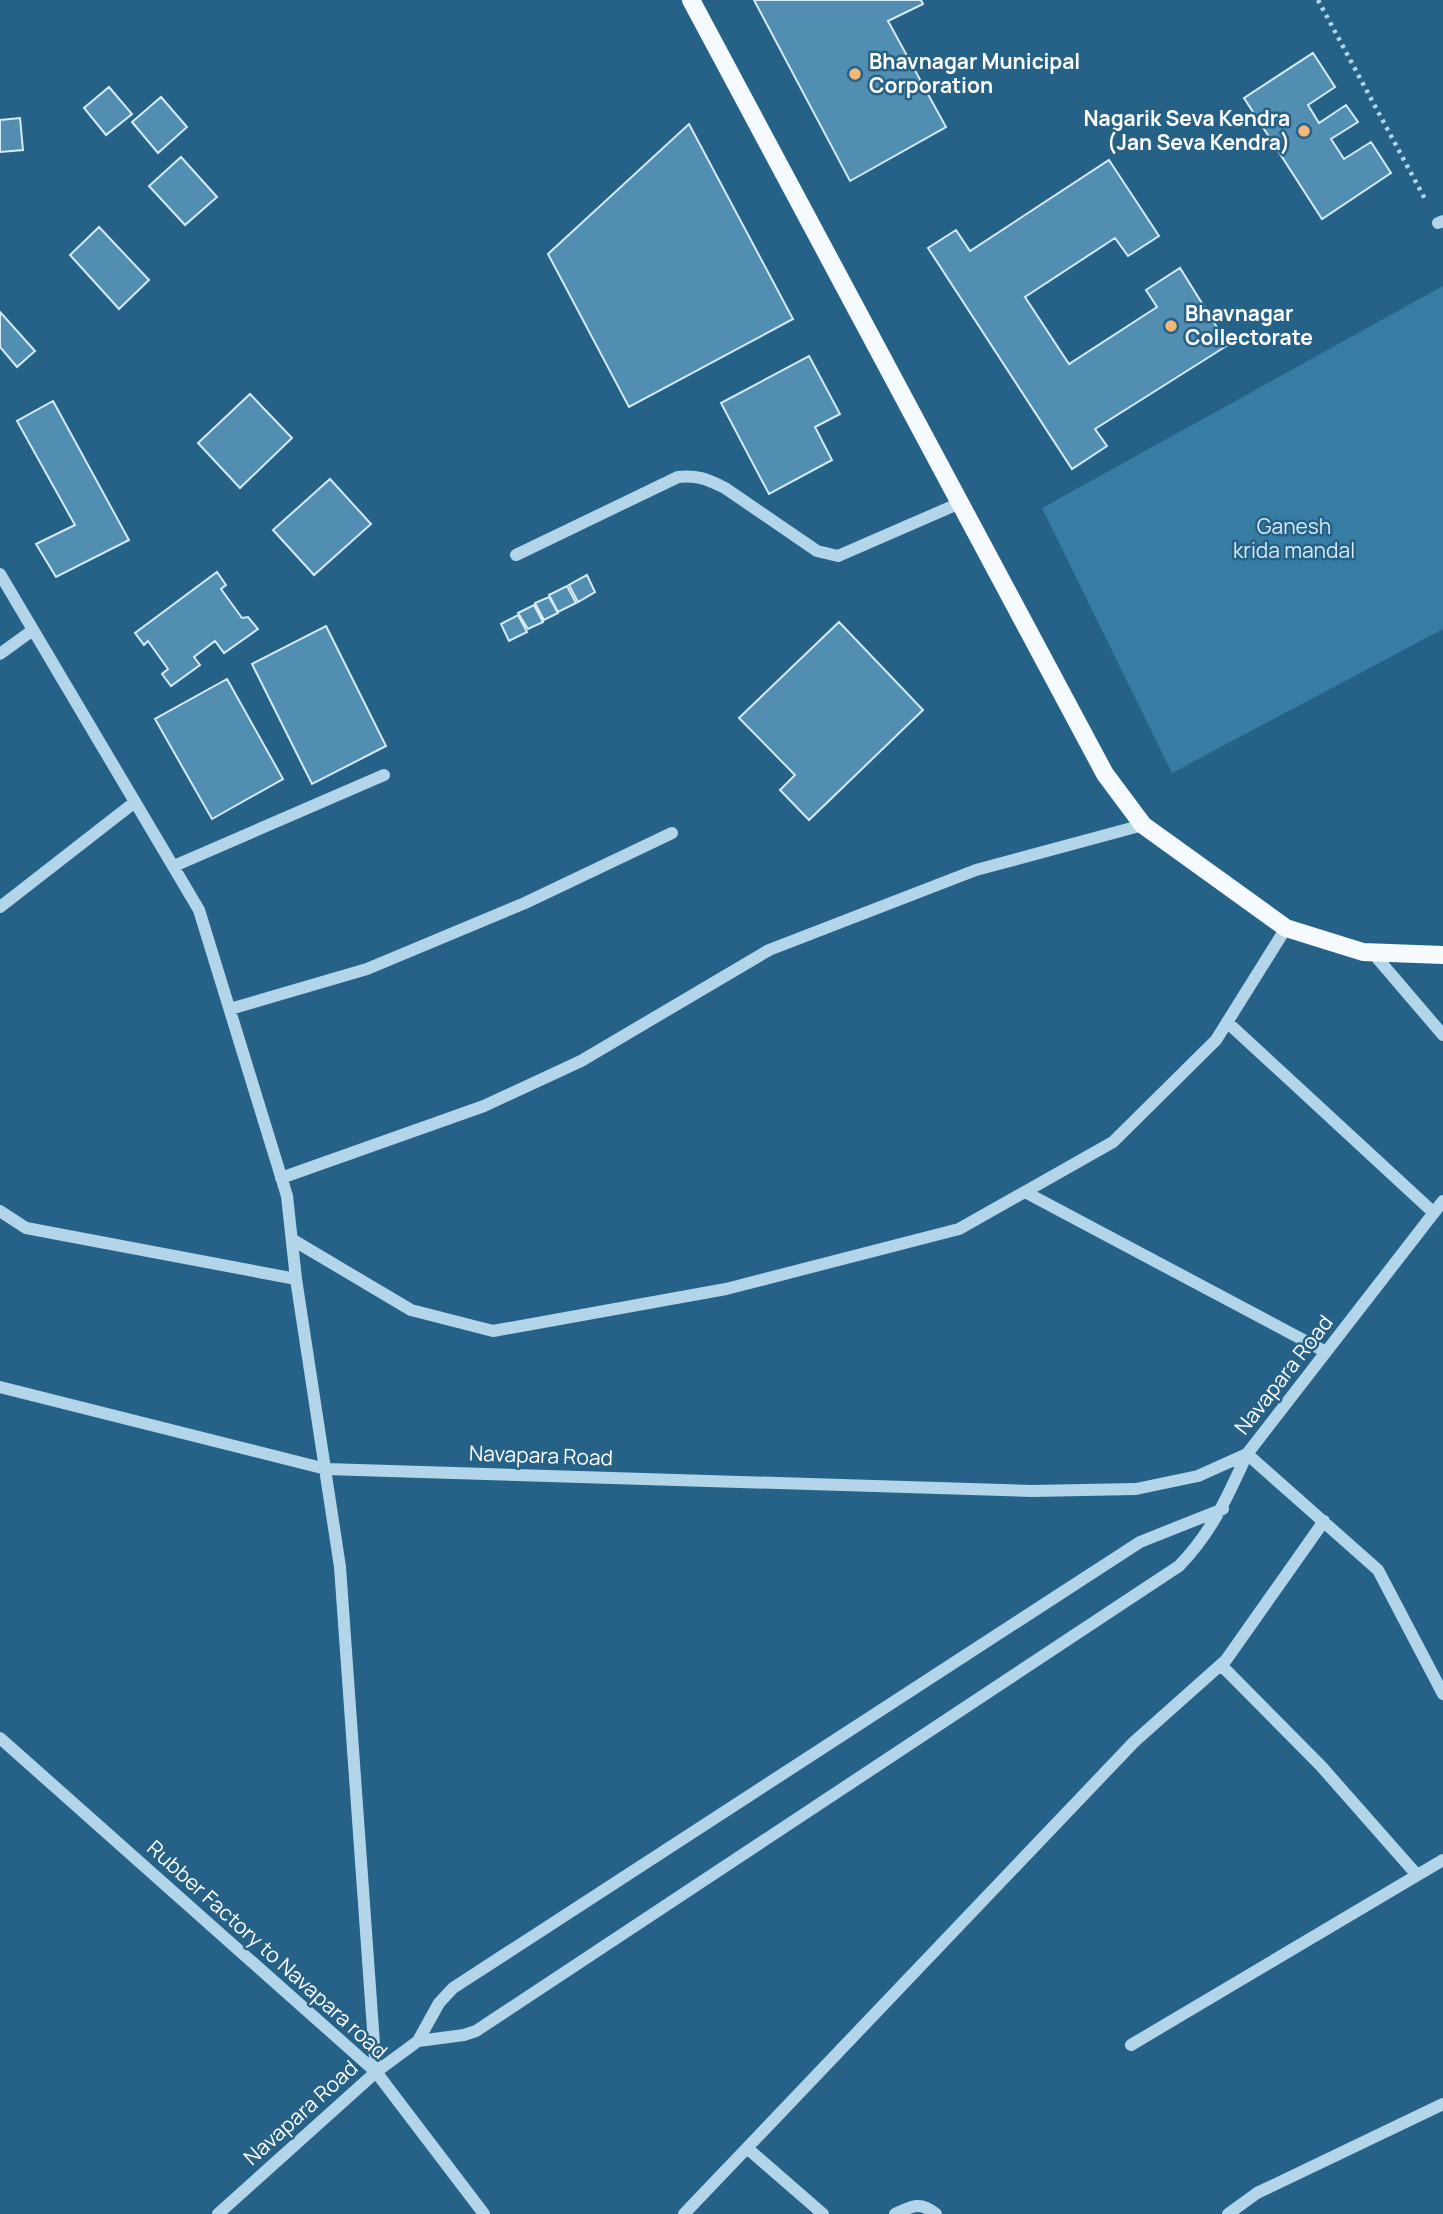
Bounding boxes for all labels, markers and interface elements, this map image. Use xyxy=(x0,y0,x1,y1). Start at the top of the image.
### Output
place label: Bhavnagar Municipal Corporation xyxy=(869,47,1080,99)
marker: Bhavnagar Municipal Corporation xyxy=(847,66,863,82)
place label: Nagarik Seva Kendra (Jan Seva Kendra) xyxy=(1084,104,1290,156)
marker: Nagarik Seva Kendra (Jan Seva Kendra) xyxy=(1296,123,1312,139)
place label: Bhavnagar Collectorate xyxy=(1185,299,1313,351)
marker: Bhavnagar Collectorate xyxy=(1163,318,1179,334)
park label: Ganesh krida mandal xyxy=(1233,512,1355,564)
street label: Navapara Road xyxy=(1228,1309,1339,1440)
street label: Navapara Road xyxy=(468,1438,614,1472)
street label: Rubber Factory to Navapara road xyxy=(142,1834,394,2065)
street label: Navapara Road xyxy=(237,2054,363,2171)

